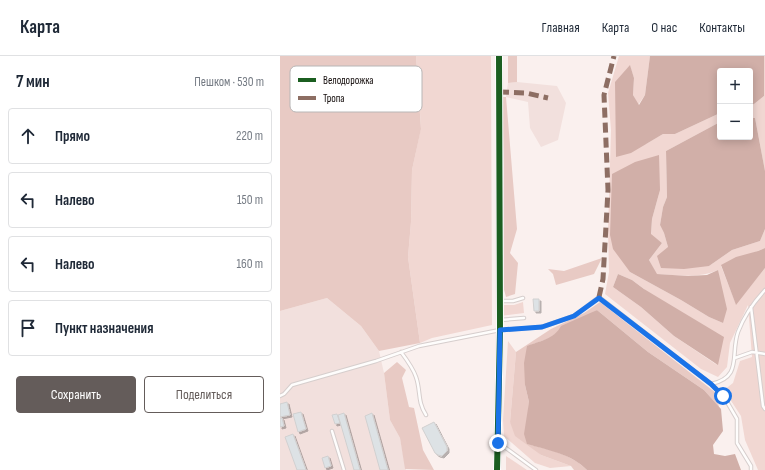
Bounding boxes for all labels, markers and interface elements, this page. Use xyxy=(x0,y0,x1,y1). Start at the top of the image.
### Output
text: Карта xyxy=(20,16,60,39)
text: Главная xyxy=(542,19,580,36)
text: Карта xyxy=(602,19,629,36)
text: О нас xyxy=(651,19,677,36)
text: Контакты xyxy=(699,19,745,36)
legend xyxy=(290,66,422,112)
map controls xyxy=(717,68,753,140)
button: + xyxy=(717,68,753,104)
text: 7 мин xyxy=(16,72,50,92)
text: Пешком · 530 m xyxy=(194,74,264,90)
text: Велодорожка xyxy=(323,74,374,87)
text: Тропа xyxy=(323,92,345,105)
button: − xyxy=(717,104,753,140)
icon: ahead xyxy=(17,125,39,147)
text: Прямо xyxy=(55,127,90,146)
text: 220 m xyxy=(236,128,263,144)
icon: left xyxy=(17,189,39,211)
text: Налево xyxy=(55,191,95,210)
text: 150 m xyxy=(237,192,263,208)
icon: left xyxy=(17,253,39,275)
text: Налево xyxy=(55,255,95,274)
text: 160 m xyxy=(237,256,263,272)
icon: arrive xyxy=(17,317,39,339)
text: Пункт назначения xyxy=(55,319,153,338)
button: Сохранить xyxy=(16,376,136,413)
button: Поделиться xyxy=(144,376,264,413)
route start xyxy=(714,387,732,405)
route end xyxy=(489,434,507,452)

